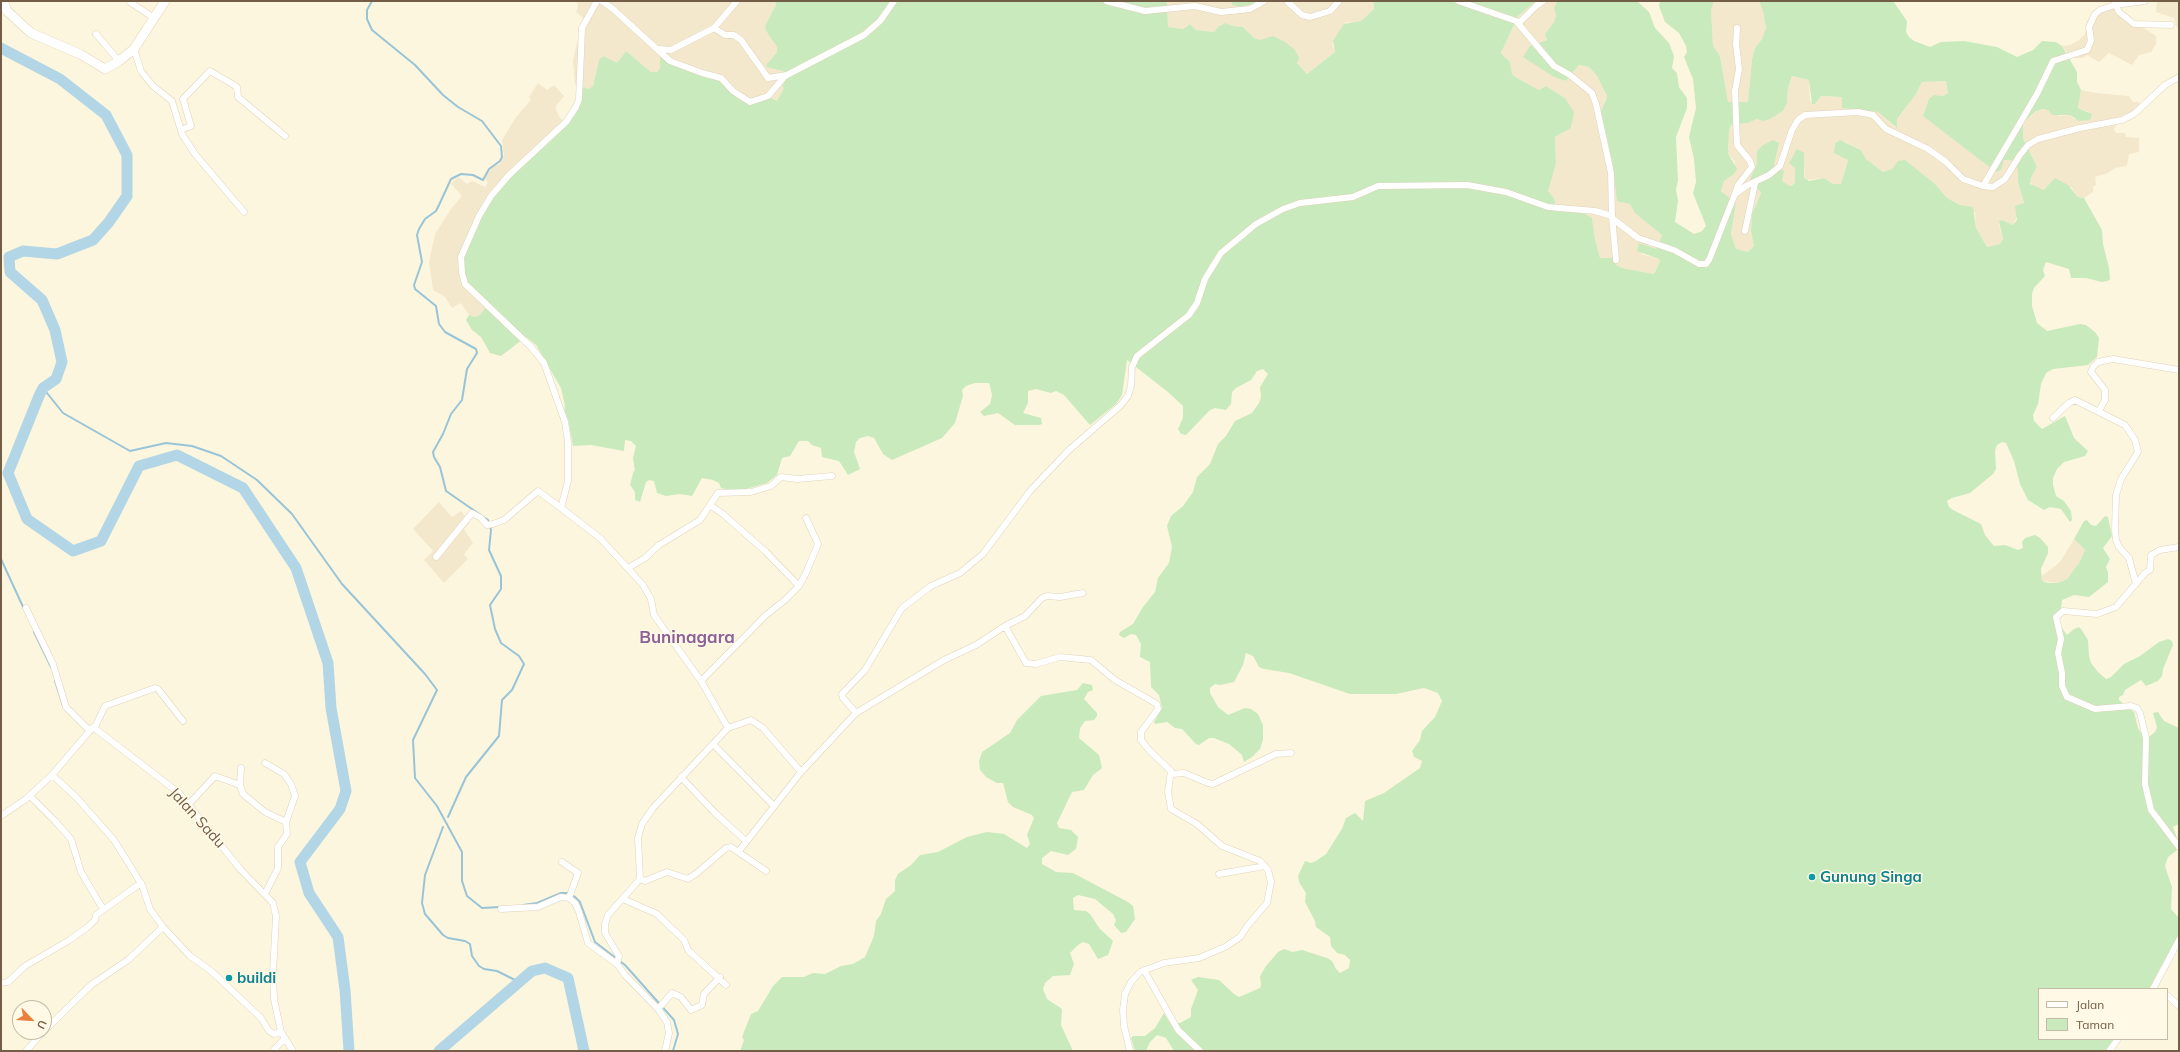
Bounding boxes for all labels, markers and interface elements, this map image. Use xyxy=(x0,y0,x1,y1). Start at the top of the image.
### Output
district label: Buninagara xyxy=(639,628,735,648)
street label: Jalan Sadu xyxy=(165,784,229,852)
place label: Gunung Singa xyxy=(1820,868,1922,886)
marker: Gunung Singa xyxy=(1807,872,1817,882)
place label: buildi xyxy=(237,969,276,987)
marker: buildi xyxy=(224,973,234,983)
legend xyxy=(2038,988,2168,1040)
text: Jalan xyxy=(2076,997,2104,1012)
north arrow xyxy=(12,1000,52,1040)
text: Taman xyxy=(2076,1017,2114,1032)
text: U xyxy=(34,1018,50,1031)

